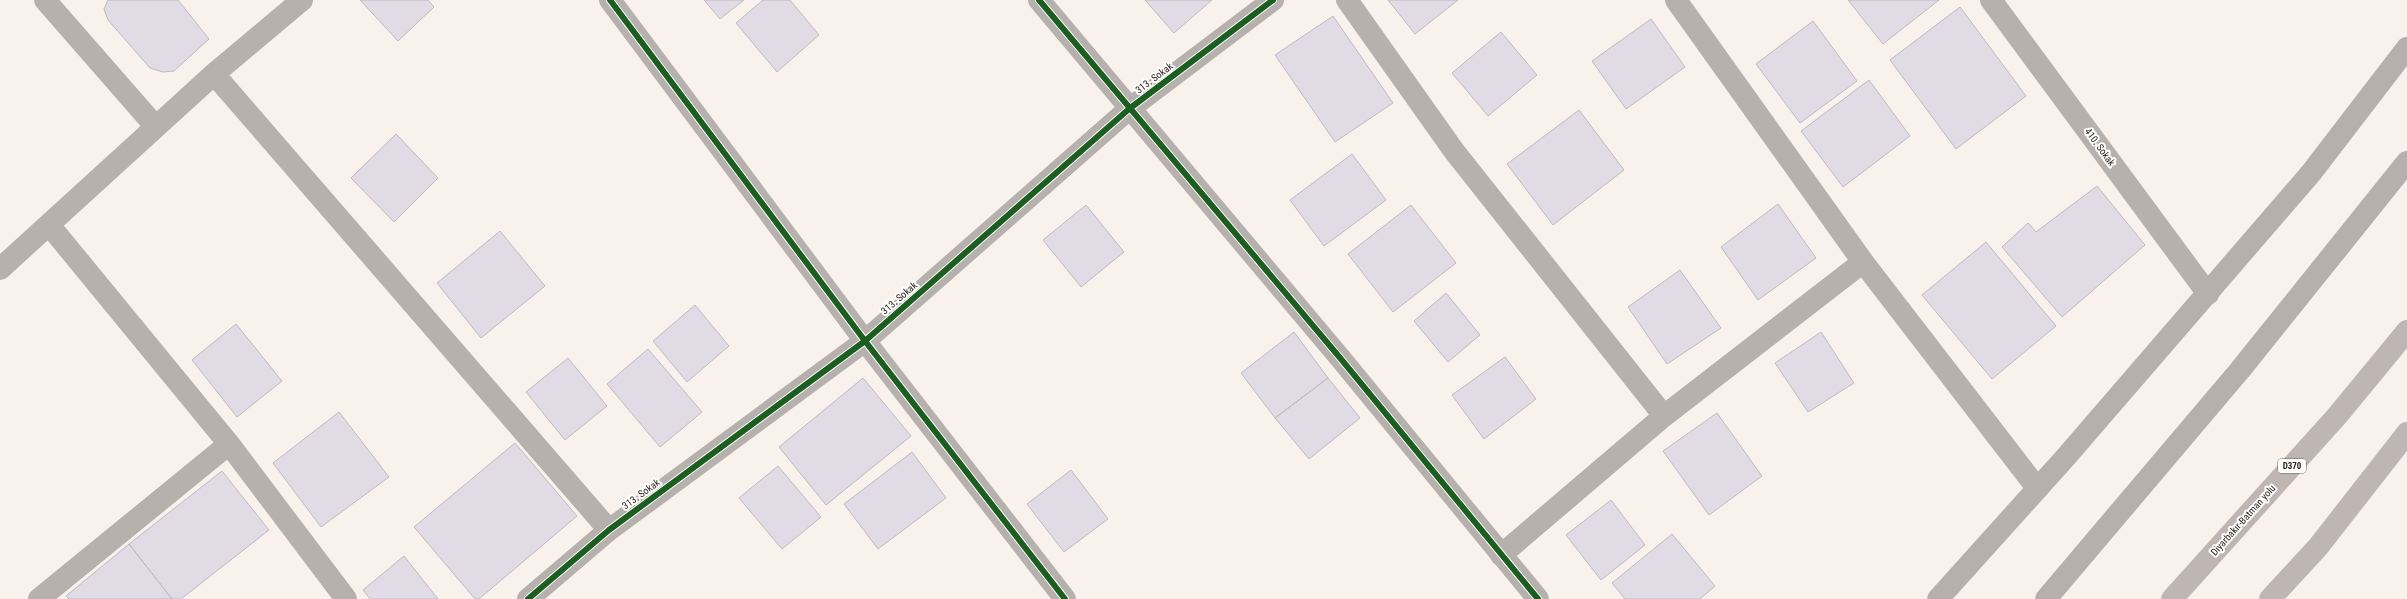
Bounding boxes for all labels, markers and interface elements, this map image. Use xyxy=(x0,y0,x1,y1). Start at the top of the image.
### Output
street label: 313. Sokak xyxy=(1133,60,1175,96)
street label: 410. Sokak xyxy=(2083,126,2118,168)
street label: 313. Sokak xyxy=(879,279,919,317)
road number: D370 xyxy=(2278,459,2306,473)
street label: 313. Sokak xyxy=(620,476,662,511)
street label: Diyarbakır-Batman yolu xyxy=(2208,482,2278,557)

